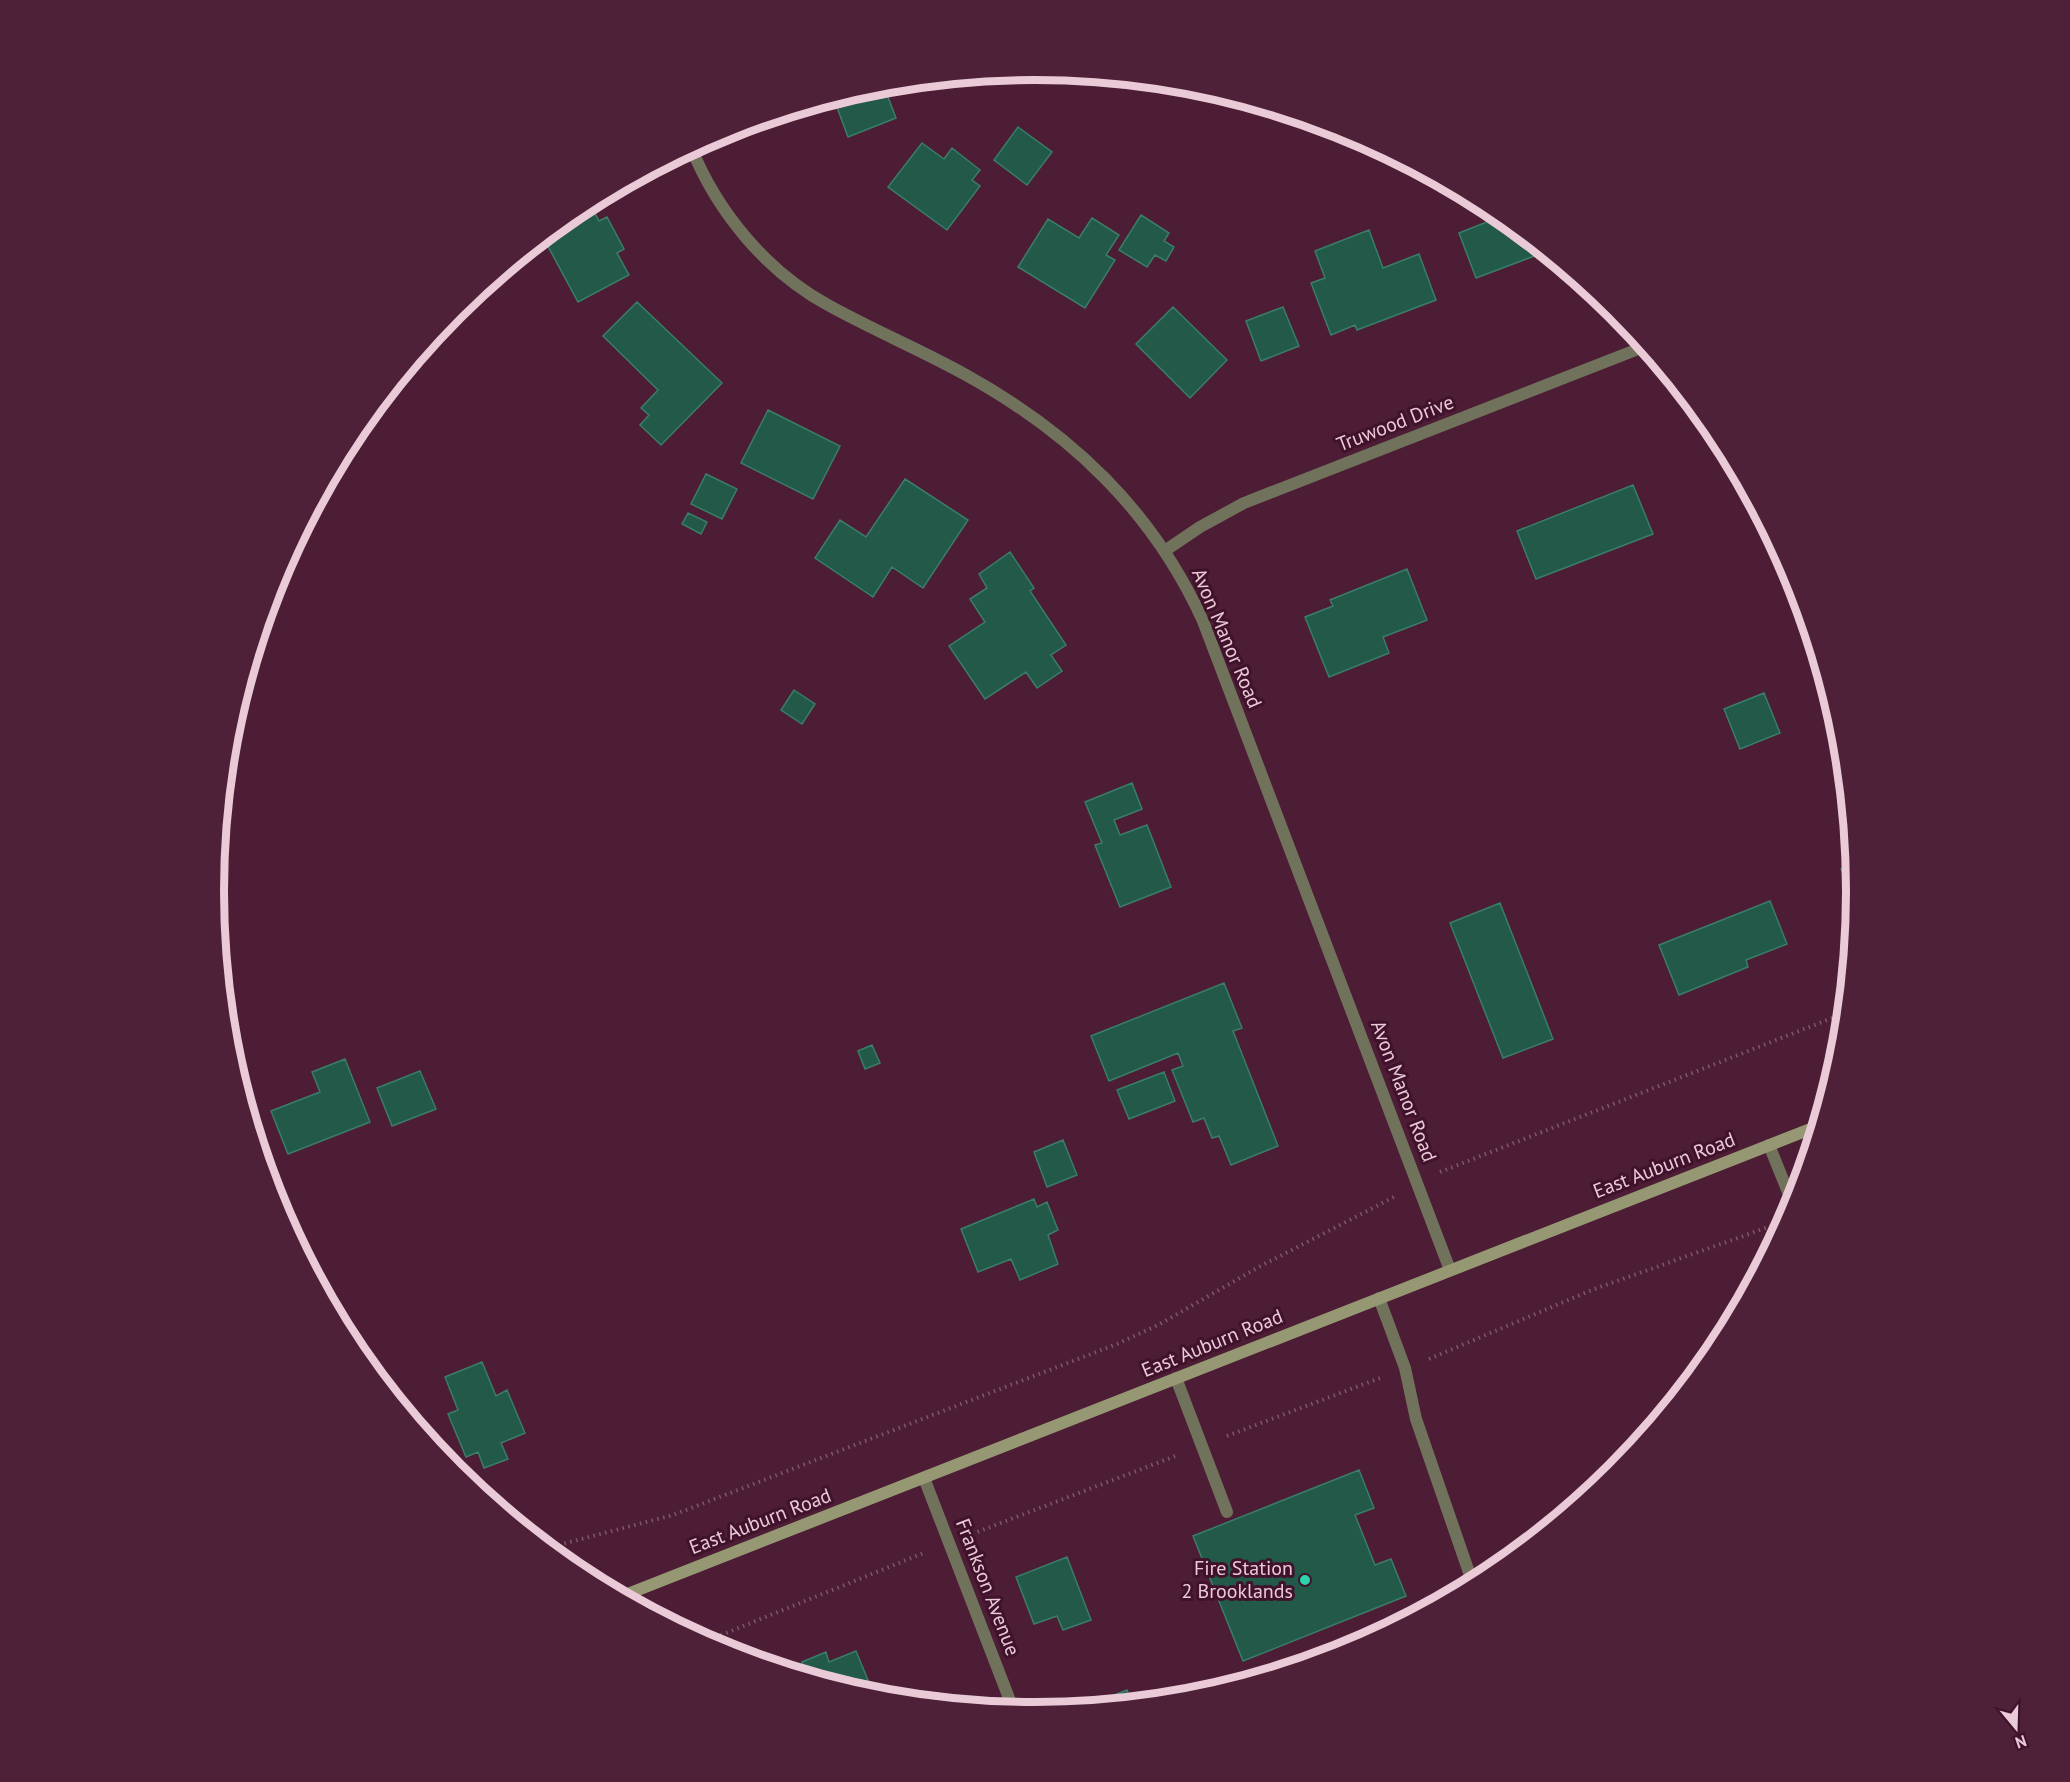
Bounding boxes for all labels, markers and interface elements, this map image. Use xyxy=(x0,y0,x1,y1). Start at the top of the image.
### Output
street label: Truwood Drive xyxy=(1333,389,1457,457)
street label: Avon Manor Road xyxy=(1186,564,1268,712)
street label: Avon Manor Road xyxy=(1365,1017,1443,1165)
street label: East Auburn Road xyxy=(1589,1126,1739,1204)
street label: East Auburn Road xyxy=(1138,1303,1286,1383)
street label: East Auburn Road xyxy=(685,1482,835,1560)
street label: Frankson Avenue xyxy=(950,1515,1026,1659)
place label: Fire Station 2 Brooklands xyxy=(1181,1555,1293,1604)
marker: Fire Station 2 Brooklands xyxy=(1298,1573,1312,1587)
north arrow xyxy=(1986,1698,2046,1758)
text: N xyxy=(2013,1731,2029,1753)

